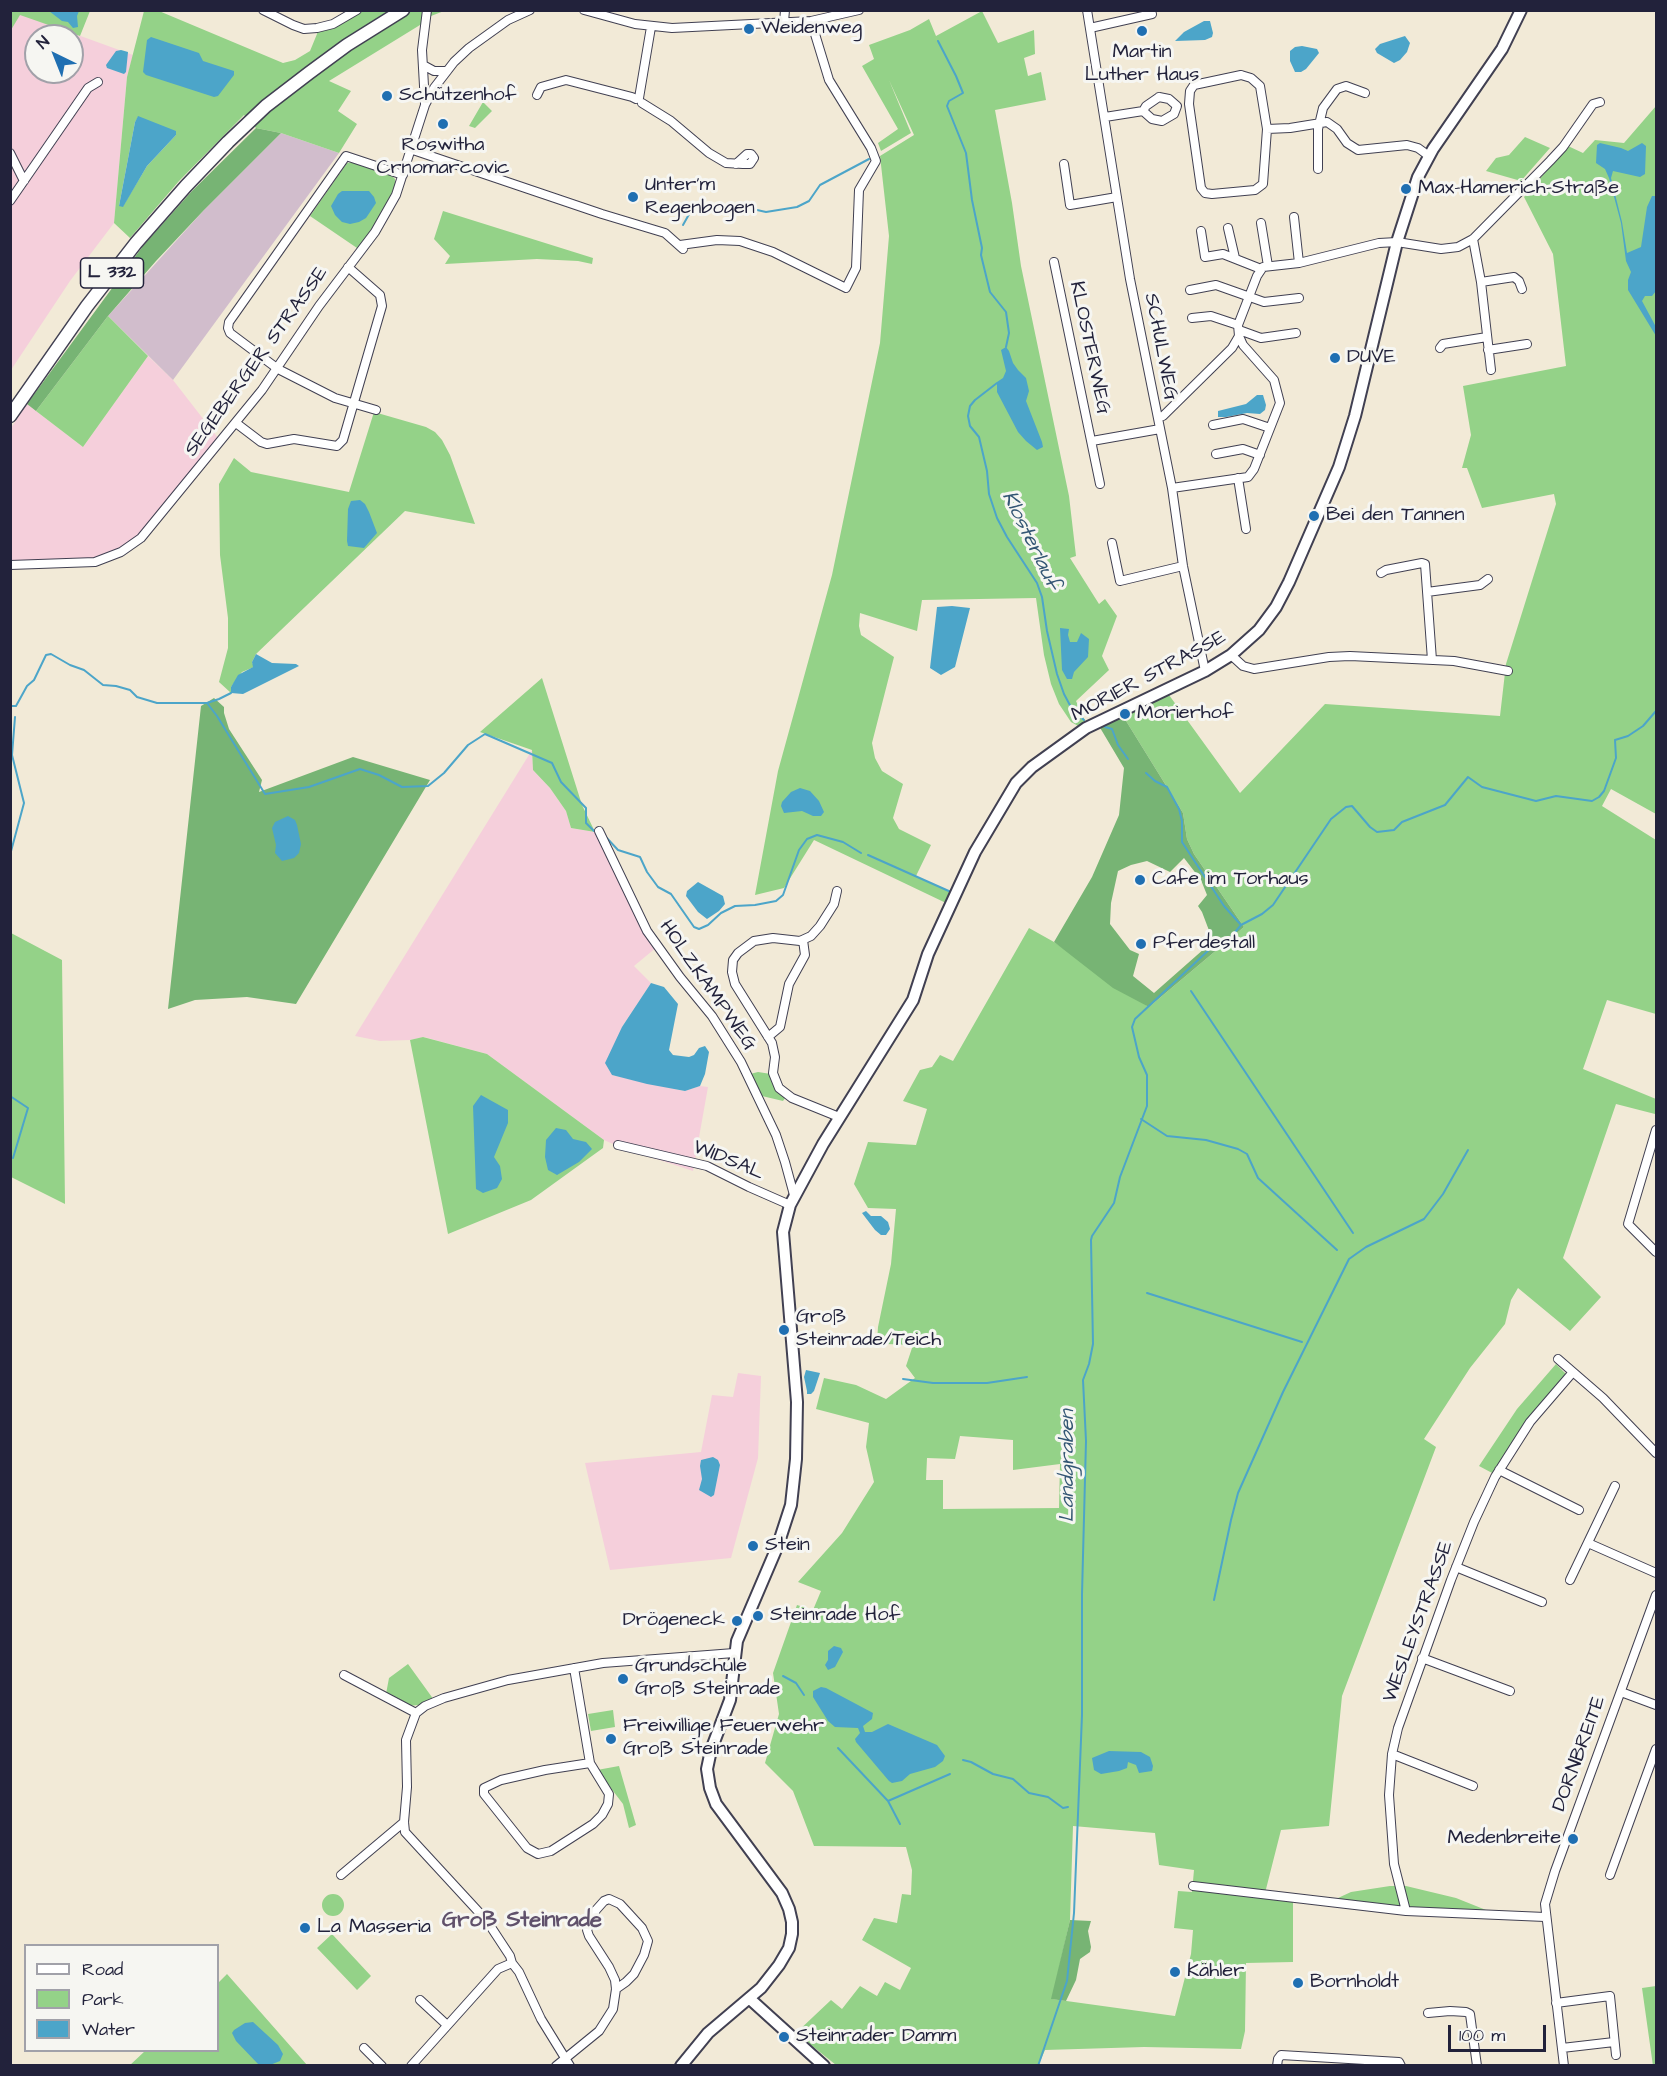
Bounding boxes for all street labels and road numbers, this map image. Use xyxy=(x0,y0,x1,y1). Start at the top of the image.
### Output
road number: L 332 xyxy=(80,258,144,288)
street label: SEGEBERGER STRASSE xyxy=(180,262,334,462)
street label: KLOSTERWEG xyxy=(1063,279,1115,417)
street label: SCHULWEG xyxy=(1138,291,1182,403)
street label: MORIER STRASSE xyxy=(1068,626,1230,728)
street label: HOLZKAMPWEG xyxy=(653,916,761,1056)
street label: WIDSAL xyxy=(689,1136,767,1186)
street label: WESLEYSTRASSE xyxy=(1379,1538,1459,1706)
street label: DORNBREITE xyxy=(1548,1693,1612,1815)

